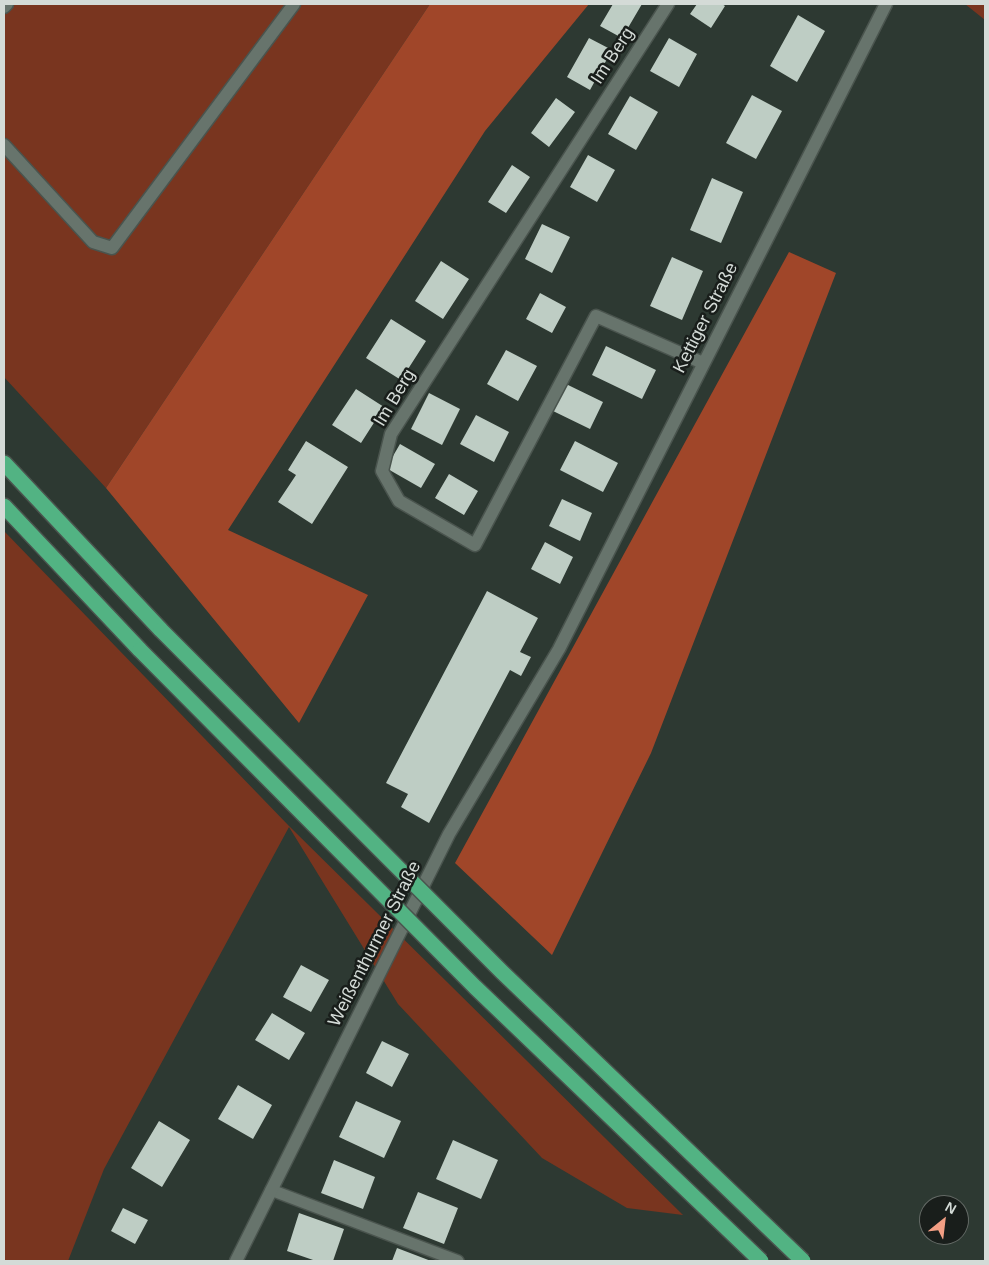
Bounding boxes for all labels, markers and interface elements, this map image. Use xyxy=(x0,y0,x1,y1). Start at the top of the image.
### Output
street label: Im Berg xyxy=(587,24,639,88)
street label: Kettiger Straße xyxy=(669,259,743,377)
street label: Im Berg xyxy=(370,365,420,431)
street label: Weißenthurmer Straße xyxy=(324,858,426,1030)
north arrow xyxy=(919,1195,969,1245)
text: N xyxy=(942,1198,959,1217)

